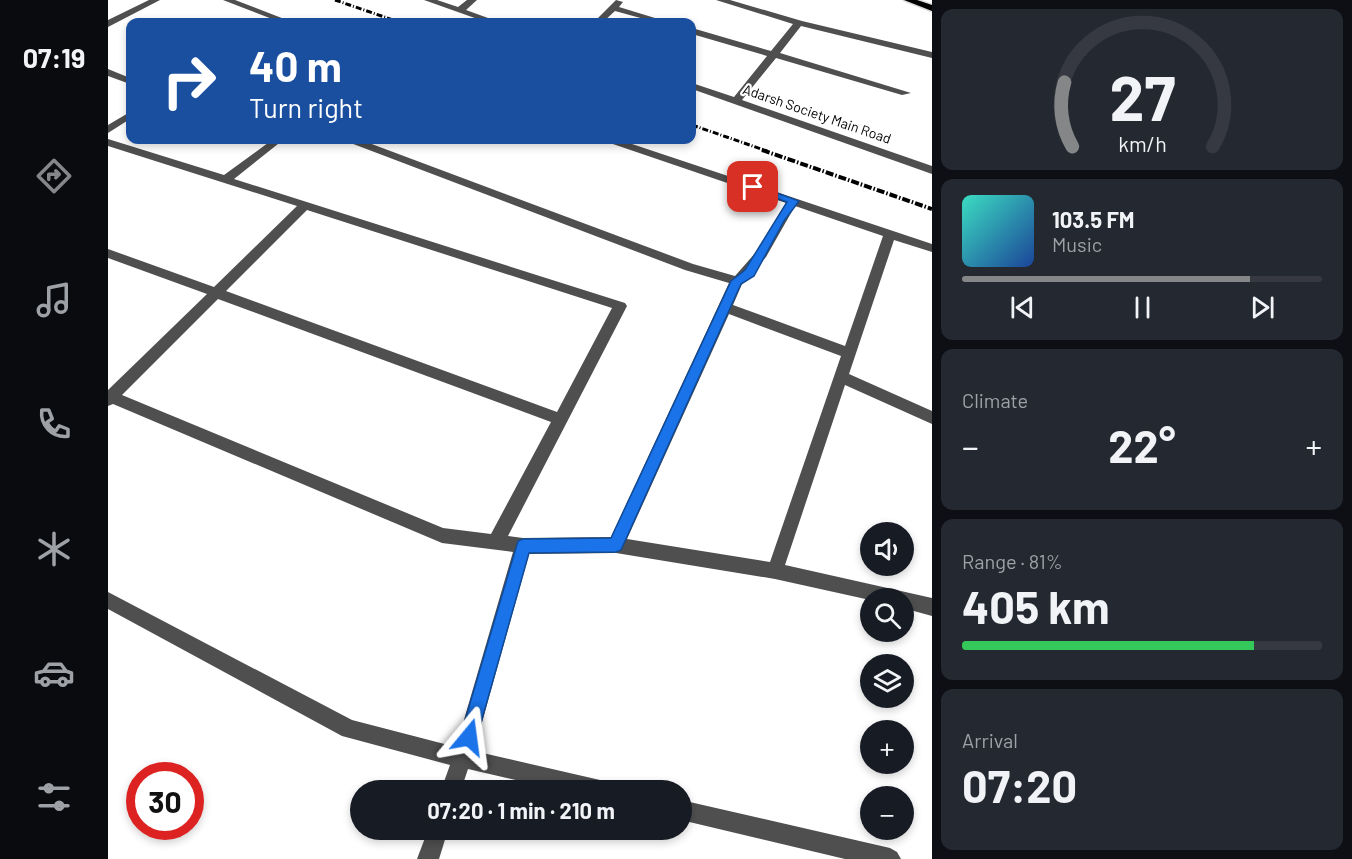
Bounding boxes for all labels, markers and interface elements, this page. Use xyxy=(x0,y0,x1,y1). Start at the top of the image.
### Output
text: 40 m xyxy=(249,40,342,90)
text: 07:19 xyxy=(23,41,85,73)
icon: right xyxy=(150,42,228,120)
text: 27 xyxy=(1109,59,1175,133)
street label: Adarsh Society Main Road xyxy=(741,80,894,147)
text: Turn right xyxy=(249,91,363,123)
text: km/h xyxy=(1118,131,1166,156)
icon: directions xyxy=(33,155,75,197)
pin xyxy=(727,161,778,212)
icon: arrive xyxy=(736,170,769,203)
text: 103.5 FM xyxy=(1052,206,1134,232)
text: Music xyxy=(1052,232,1102,256)
icon: music xyxy=(33,279,75,321)
icon: previous xyxy=(1006,291,1039,324)
icon: pause xyxy=(1126,291,1159,324)
icon: next xyxy=(1246,291,1279,324)
text: Climate xyxy=(962,388,1028,412)
icon: phone xyxy=(33,403,75,445)
text: 22° xyxy=(1108,418,1176,472)
text: − xyxy=(962,426,979,466)
text: + xyxy=(1305,426,1322,466)
map controls xyxy=(860,522,914,840)
button: sound xyxy=(860,522,914,576)
icon: climate xyxy=(33,528,75,570)
text: Range · 81% xyxy=(962,549,1063,573)
text: 405 km xyxy=(962,579,1110,633)
button: search xyxy=(860,588,914,642)
icon: car xyxy=(33,652,75,694)
button: layers xyxy=(860,654,914,708)
position arrow xyxy=(437,705,501,769)
button: + xyxy=(860,720,914,774)
text: Arrival xyxy=(962,728,1018,752)
text: 07:20 xyxy=(962,758,1077,812)
speed limit sign: 30 xyxy=(126,762,204,840)
icon: filters xyxy=(33,776,75,818)
button: − xyxy=(860,786,914,840)
text: 07:20 · 1 min · 210 m xyxy=(427,797,615,823)

